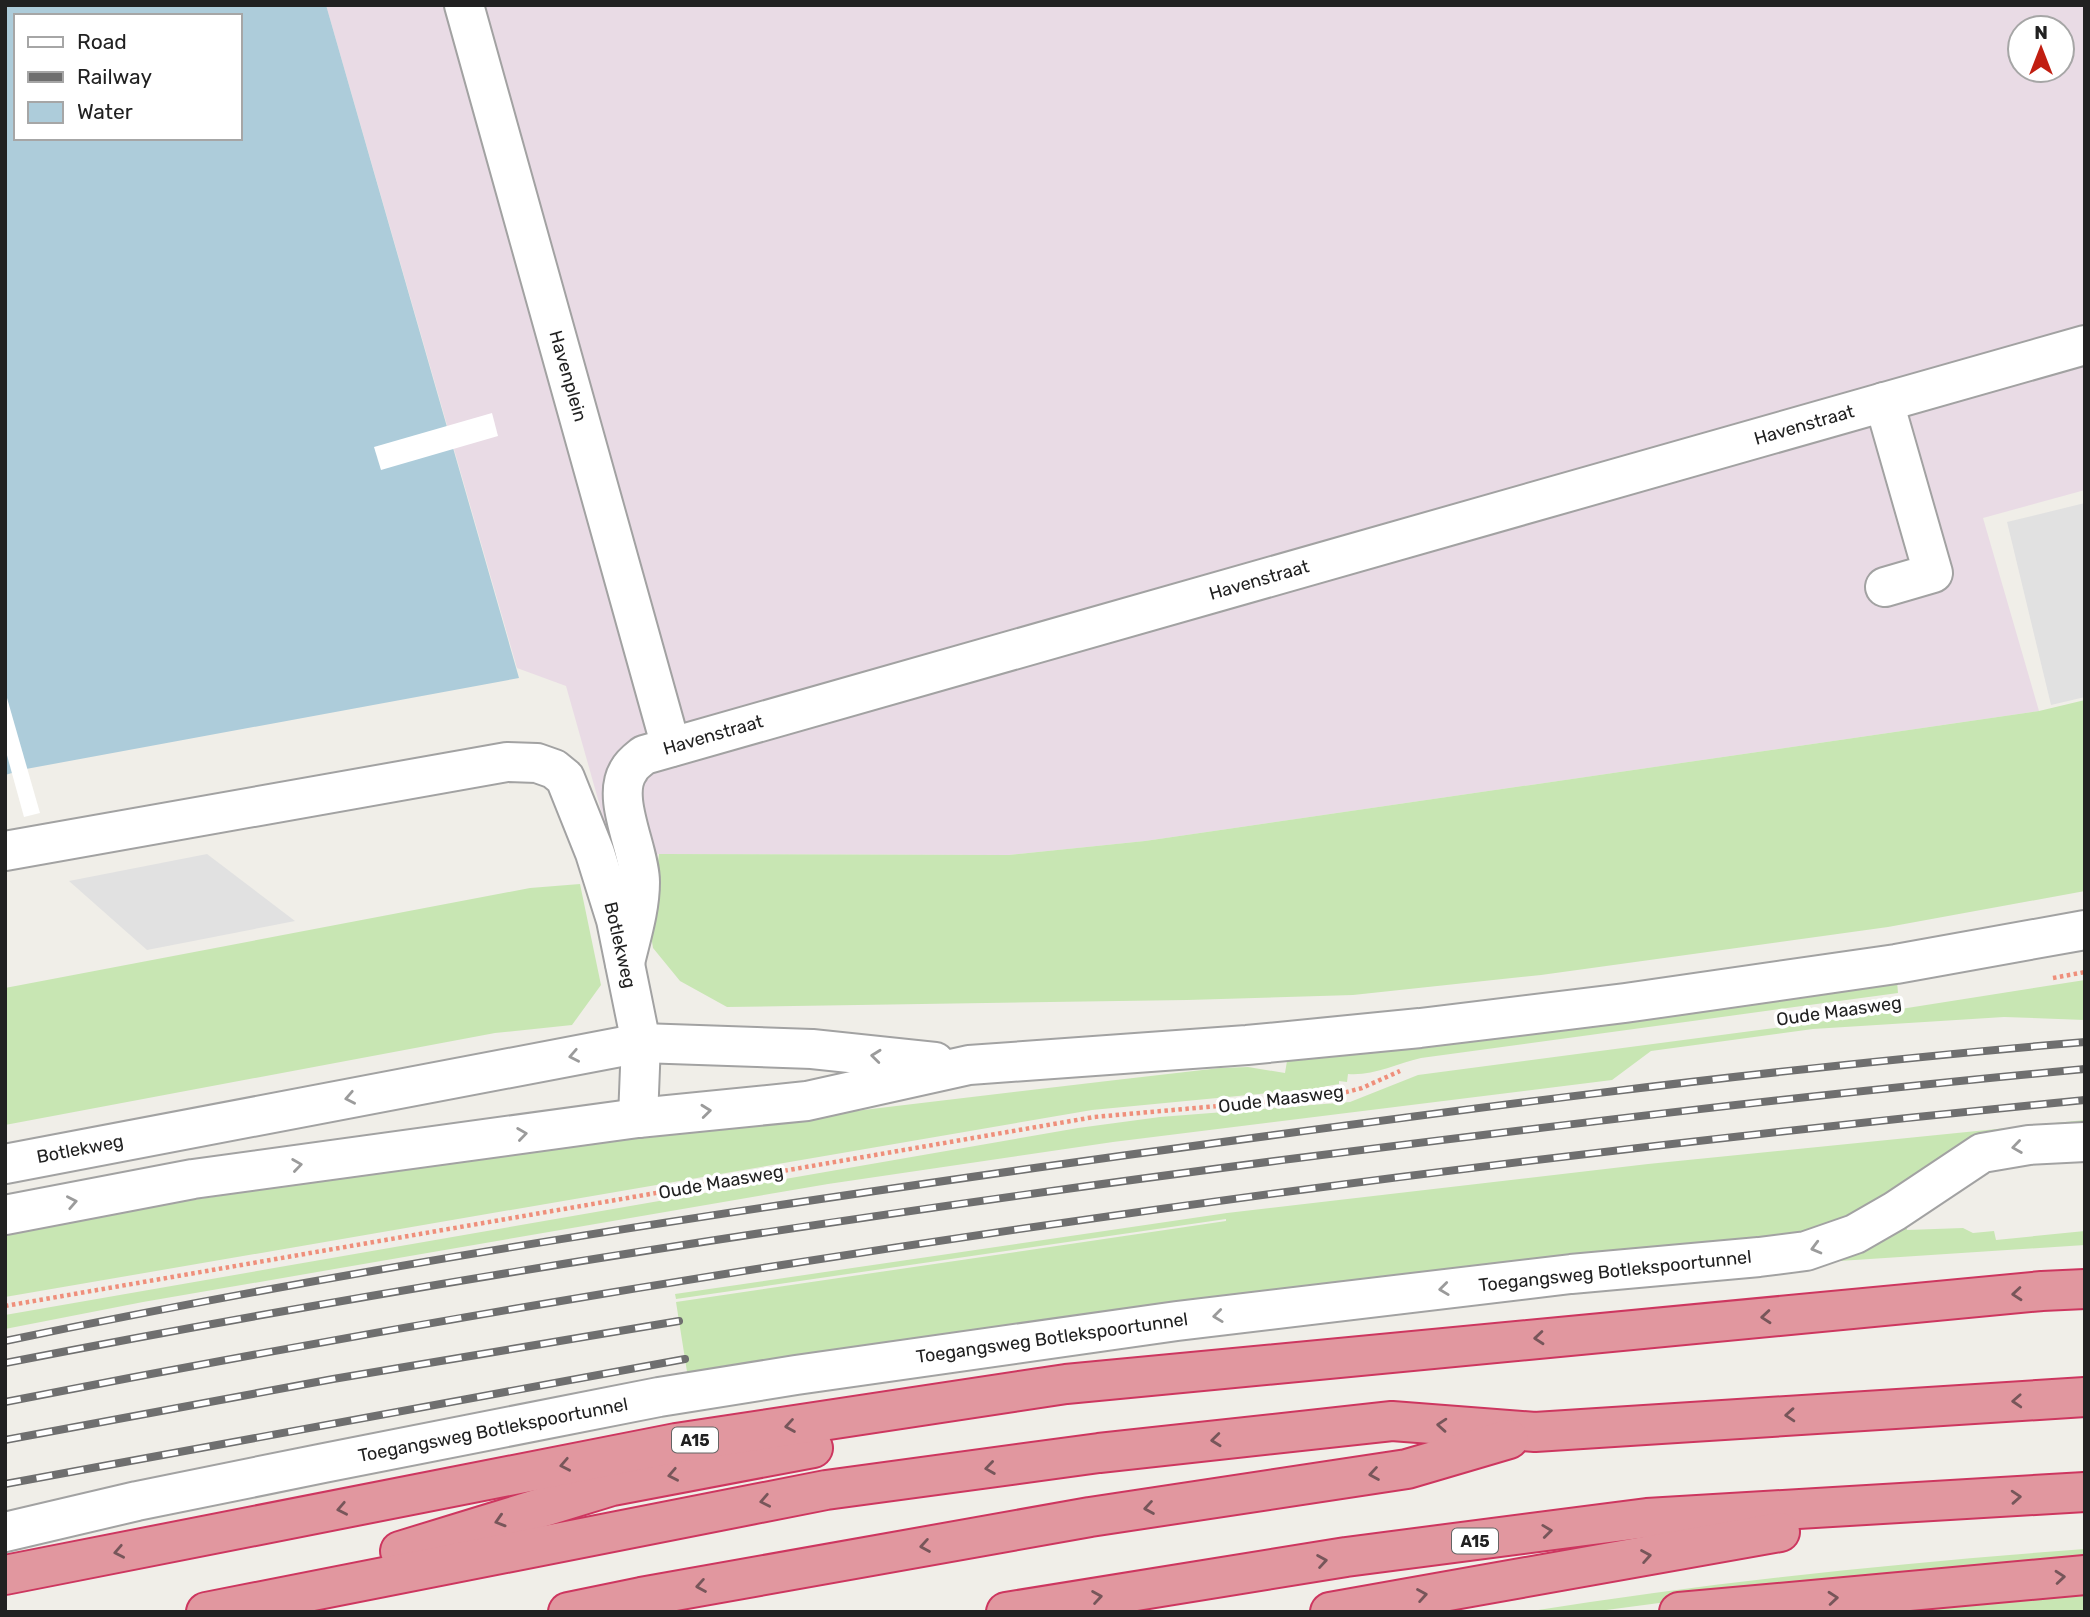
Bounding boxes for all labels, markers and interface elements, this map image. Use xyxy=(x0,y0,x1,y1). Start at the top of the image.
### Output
legend xyxy=(14,14,242,140)
north arrow xyxy=(2006,14,2076,84)
text: N xyxy=(2034,21,2048,44)
text: Road xyxy=(77,29,127,54)
text: Railway xyxy=(77,64,152,89)
text: Water xyxy=(77,99,133,124)
street label: Havenplein xyxy=(545,328,591,424)
street label: Havenstraat xyxy=(1751,400,1857,450)
street label: Havenstraat xyxy=(1206,555,1312,605)
street label: Havenstraat xyxy=(660,710,766,760)
street label: Botlekweg xyxy=(599,900,641,990)
street label: Oude Maasweg xyxy=(1775,991,1903,1031)
one-way arrow xyxy=(568,1048,580,1063)
one-way arrow xyxy=(871,1048,882,1063)
street label: Oude Maasweg xyxy=(1217,1080,1345,1118)
one-way arrow xyxy=(344,1090,356,1105)
one-way arrow xyxy=(700,1104,712,1119)
one-way arrow xyxy=(516,1127,528,1142)
street label: Botlekweg xyxy=(35,1130,125,1168)
one-way arrow xyxy=(2011,1139,2023,1154)
one-way arrow xyxy=(291,1157,302,1172)
street label: Oude Maasweg xyxy=(657,1160,785,1204)
one-way arrow xyxy=(66,1196,78,1211)
one-way arrow xyxy=(1810,1239,1822,1254)
street label: Toegangsweg Botlekspoortunnel xyxy=(1477,1246,1753,1296)
one-way arrow xyxy=(1438,1281,1450,1296)
one-way arrow xyxy=(2011,1286,2022,1301)
street label: Toegangsweg Botlekspoortunnel xyxy=(915,1308,1189,1368)
one-way arrow xyxy=(1212,1308,1224,1323)
one-way arrow xyxy=(1760,1309,1771,1324)
one-way arrow xyxy=(1533,1330,1544,1345)
street label: Toegangsweg Botlekspoortunnel xyxy=(356,1393,630,1467)
one-way arrow xyxy=(2011,1394,2022,1409)
one-way arrow xyxy=(1784,1407,1795,1422)
one-way arrow xyxy=(784,1418,795,1433)
one-way arrow xyxy=(1437,1418,1448,1433)
road number: A15 xyxy=(672,1428,718,1452)
one-way arrow xyxy=(1210,1433,1222,1448)
one-way arrow xyxy=(559,1457,571,1472)
one-way arrow xyxy=(984,1460,996,1475)
one-way arrow xyxy=(1368,1466,1380,1481)
one-way arrow xyxy=(667,1467,679,1482)
one-way arrow xyxy=(2010,1490,2021,1505)
one-way arrow xyxy=(759,1493,771,1508)
one-way arrow xyxy=(336,1500,348,1515)
one-way arrow xyxy=(1143,1500,1155,1515)
one-way arrow xyxy=(495,1512,507,1527)
one-way arrow xyxy=(1542,1524,1553,1539)
road number: A15 xyxy=(1452,1528,1498,1554)
one-way arrow xyxy=(919,1538,931,1553)
one-way arrow xyxy=(113,1544,125,1559)
one-way arrow xyxy=(1639,1549,1651,1564)
one-way arrow xyxy=(1316,1554,1328,1569)
one-way arrow xyxy=(2055,1570,2066,1585)
one-way arrow xyxy=(695,1578,707,1593)
one-way arrow xyxy=(1415,1589,1427,1604)
one-way arrow xyxy=(1091,1590,1103,1605)
one-way arrow xyxy=(1828,1590,1839,1605)

